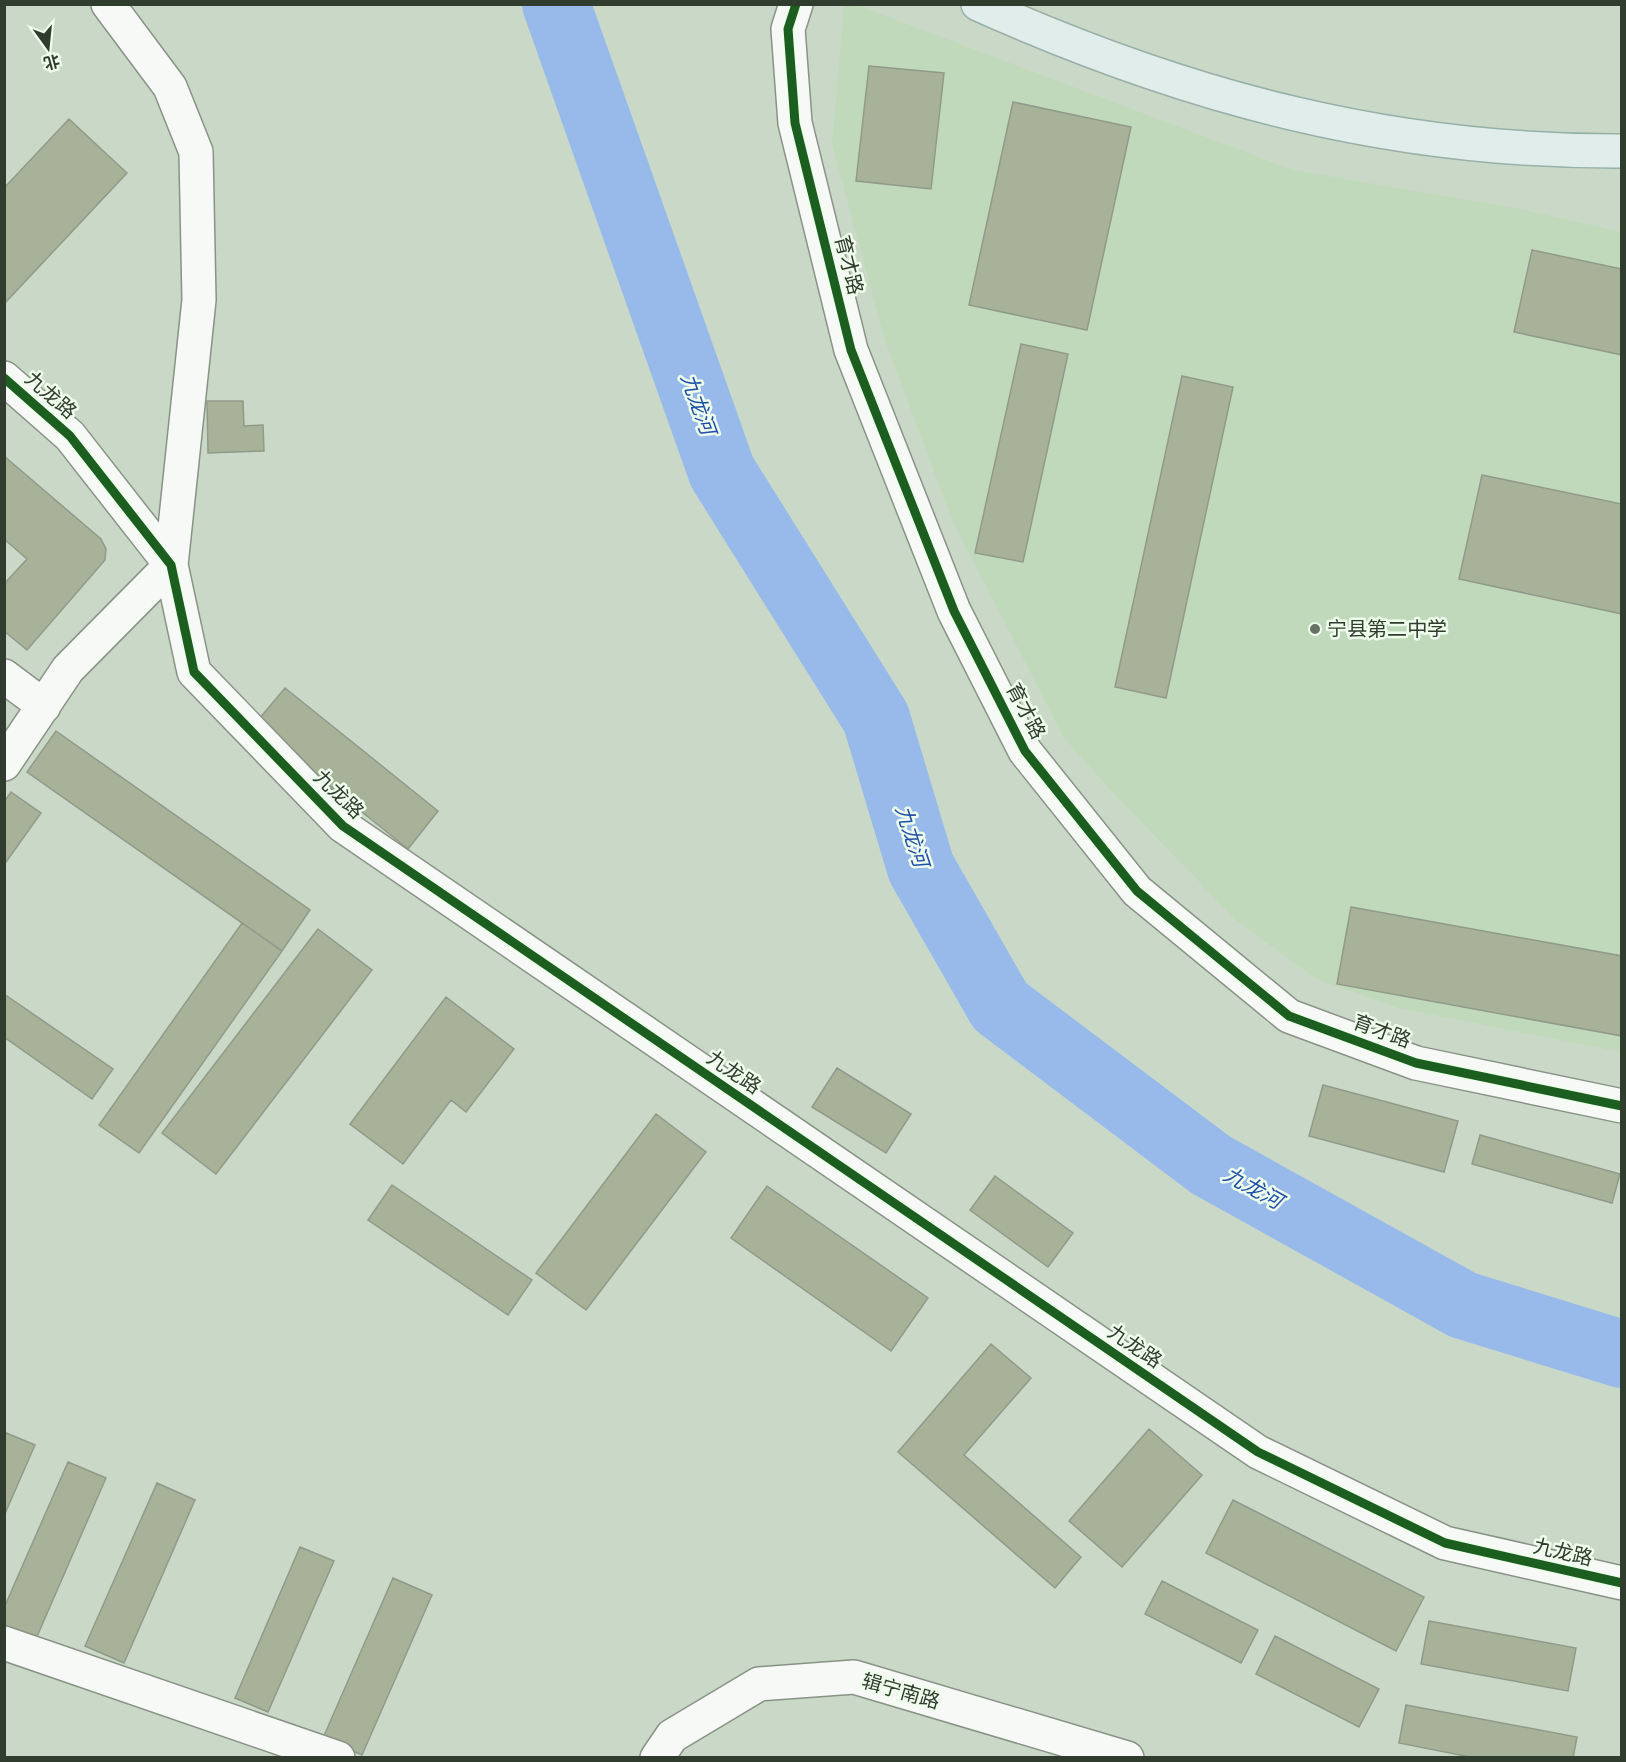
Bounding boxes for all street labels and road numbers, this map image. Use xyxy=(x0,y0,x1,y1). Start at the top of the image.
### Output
street label: 育才路 xyxy=(829,233,870,297)
street label: 九龙路 xyxy=(20,365,83,424)
street label: 育才路 xyxy=(1000,678,1052,744)
street label: 九龙路 xyxy=(308,763,370,824)
street label: 育才路 xyxy=(1349,1008,1415,1053)
street label: 九龙路 xyxy=(702,1044,767,1100)
street label: 九龙路 xyxy=(1103,1318,1168,1374)
street label: 九龙路 xyxy=(1531,1532,1595,1571)
street label: 辑宁南路 xyxy=(859,1667,943,1715)

